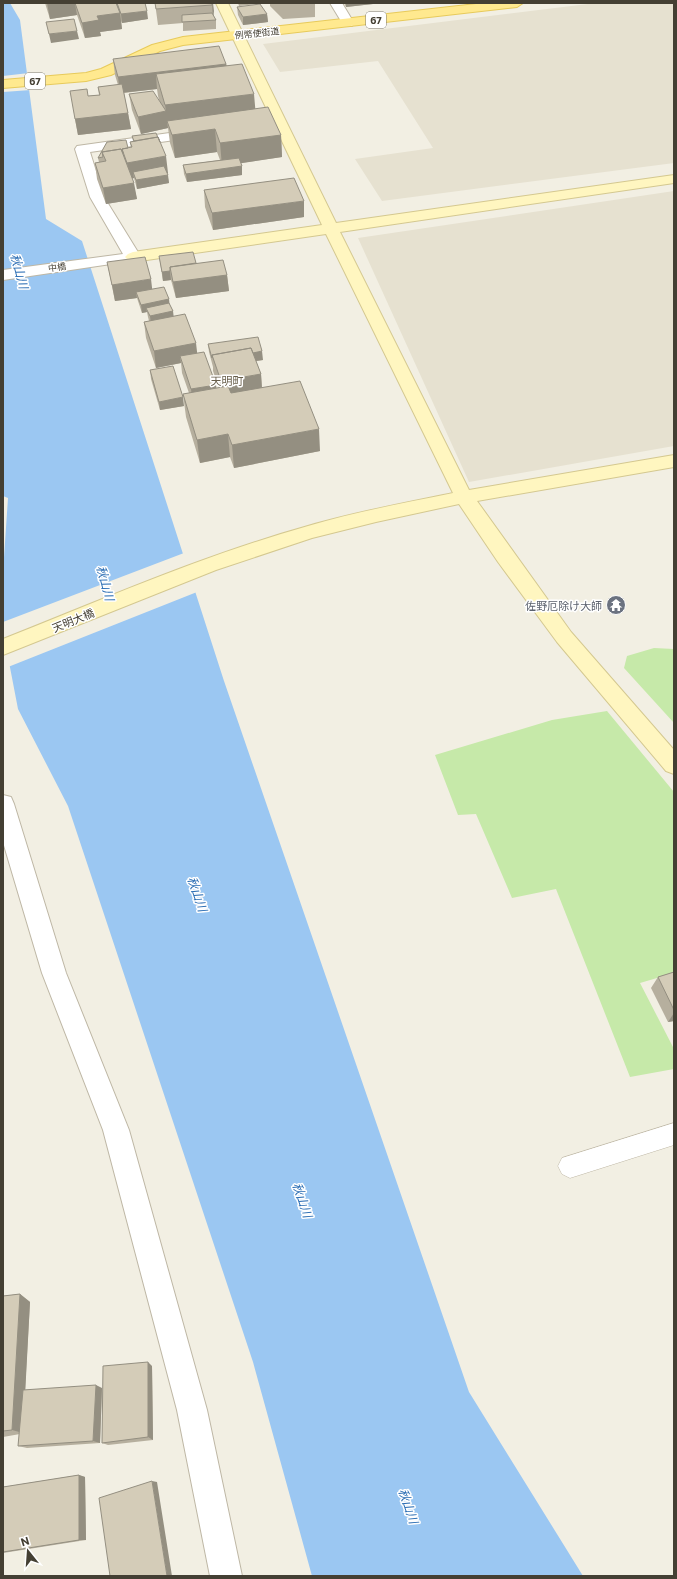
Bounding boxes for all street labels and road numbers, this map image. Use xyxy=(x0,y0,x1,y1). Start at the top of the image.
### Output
road number: 67 xyxy=(366,12,386,28)
street label: 例幣使街道 xyxy=(234,25,280,41)
road number: 67 xyxy=(25,73,45,89)
street label: 中橋 xyxy=(47,260,67,274)
street label: 天明大橋 xyxy=(50,606,96,634)

